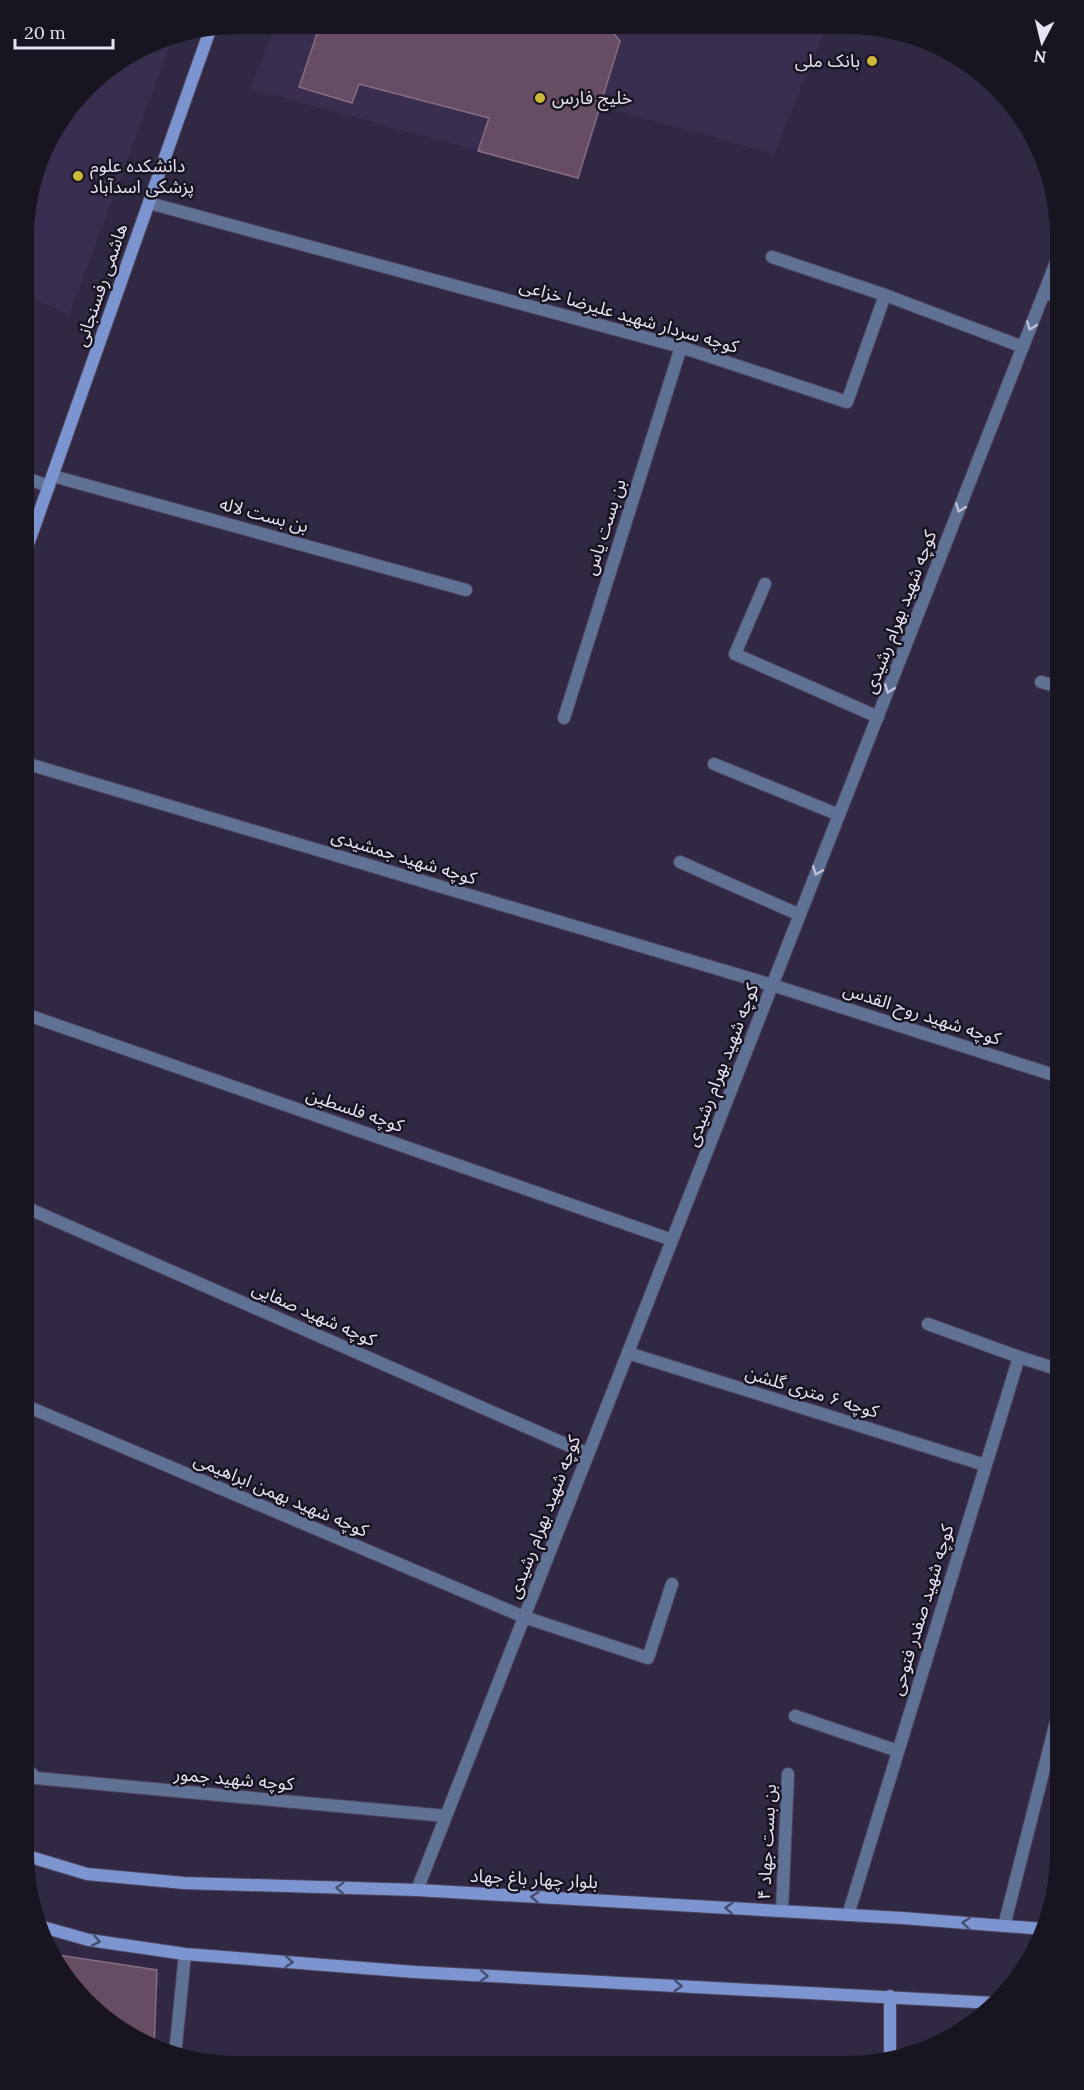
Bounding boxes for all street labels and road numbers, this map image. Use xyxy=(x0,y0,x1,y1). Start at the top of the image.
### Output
street label: هاشمی رفسنجانی xyxy=(69,220,132,349)
street label: کوچه سردار شهید علیرضا خزاعی xyxy=(517,273,742,358)
street label: بن بست یاس xyxy=(578,476,631,578)
street label: بن بست لاله xyxy=(217,492,311,537)
street label: کوچه شهید بهرام رشیدی xyxy=(858,527,944,698)
street label: کوچه شهید جمشیدی xyxy=(329,824,480,890)
street label: کوچه شهید روح القدس xyxy=(840,977,1004,1052)
street label: کوچه شهید بهرام رشیدی xyxy=(680,980,766,1151)
street label: کوچه فلسطین xyxy=(303,1082,407,1137)
street label: کوچه شهید صفایی xyxy=(249,1276,380,1351)
street label: کوچه ۶ متری گلشن xyxy=(743,1360,882,1423)
street label: کوچه شهید بهرام رشیدی xyxy=(502,1432,588,1603)
street label: کوچه شهید بهمن ابراهیمی xyxy=(190,1447,372,1542)
street label: کوچه شهید صفدر فتوحی xyxy=(885,1521,959,1698)
street label: کوچه شهید جمور xyxy=(172,1762,296,1795)
street label: بن بست جهاد ۴ xyxy=(752,1784,781,1900)
street label: بلوار چهار باغ جهاد xyxy=(469,1864,599,1896)

